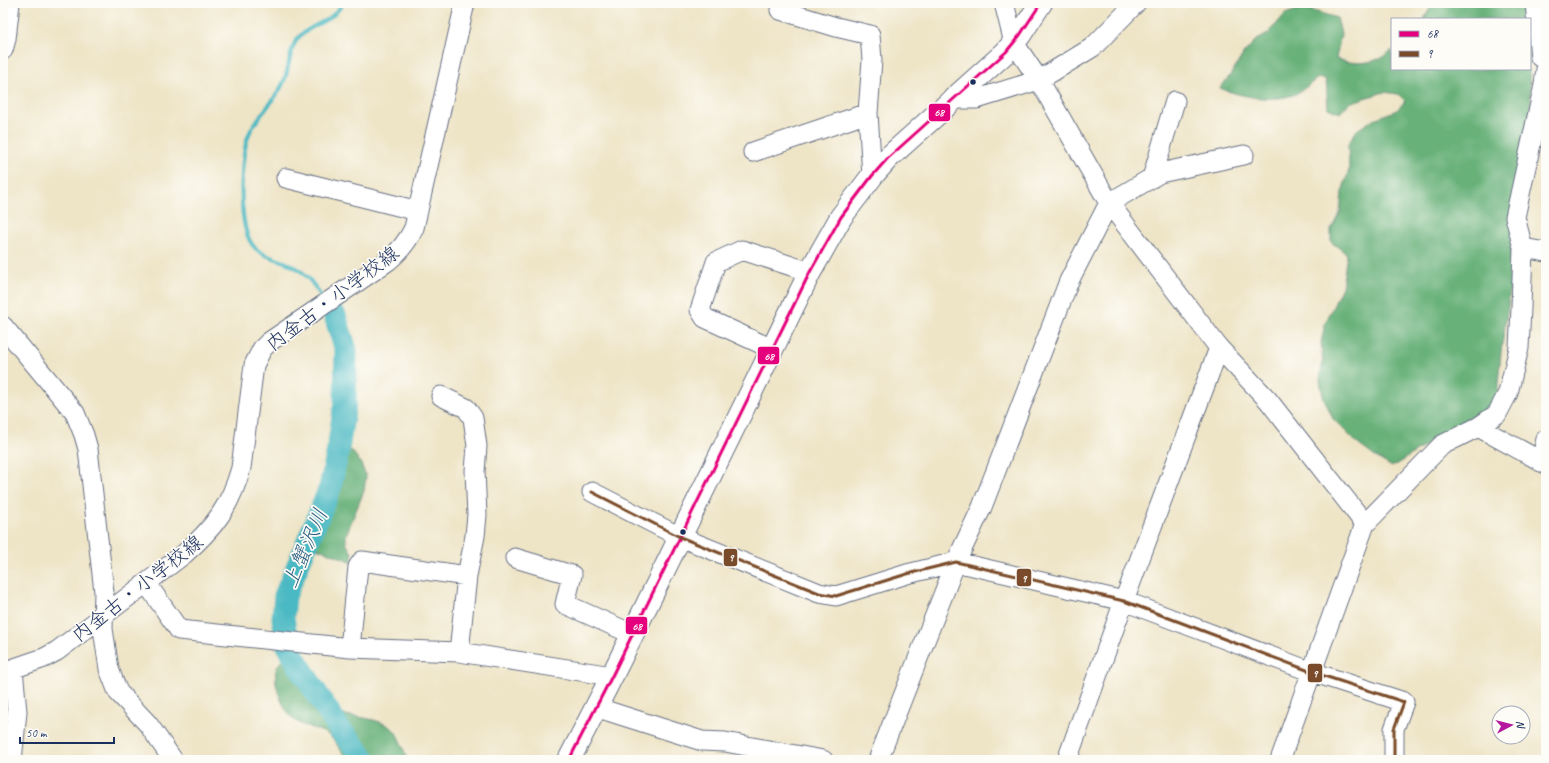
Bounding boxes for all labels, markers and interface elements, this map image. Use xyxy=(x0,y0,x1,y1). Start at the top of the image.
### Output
legend xyxy=(1391,18,1531,70)
text: 68 xyxy=(1427,26,1439,42)
text: 9 xyxy=(1427,46,1434,62)
unlabelled marker xyxy=(968,77,978,87)
line badge: 68 xyxy=(928,103,951,122)
text: 68 xyxy=(934,105,946,119)
street label: 内金古・小学校線 xyxy=(261,240,404,357)
line badge: 68 xyxy=(757,346,780,365)
text: 68 xyxy=(764,349,776,363)
water label: 上蟹沢川 xyxy=(277,504,333,592)
unlabelled marker xyxy=(678,527,688,537)
street label: 内金古・小学校線 xyxy=(67,529,208,647)
line badge: 9 xyxy=(723,548,738,567)
text: 9 xyxy=(729,550,735,564)
line badge: 9 xyxy=(1016,568,1032,587)
text: 9 xyxy=(1022,571,1028,585)
line badge: 68 xyxy=(625,616,648,635)
text: 68 xyxy=(632,619,644,633)
line badge: 9 xyxy=(1307,663,1323,683)
text: 9 xyxy=(1313,666,1319,680)
north arrow xyxy=(1491,705,1531,745)
scale bar xyxy=(20,719,114,745)
text: N xyxy=(1514,720,1529,730)
text: 50 m xyxy=(26,725,48,741)

